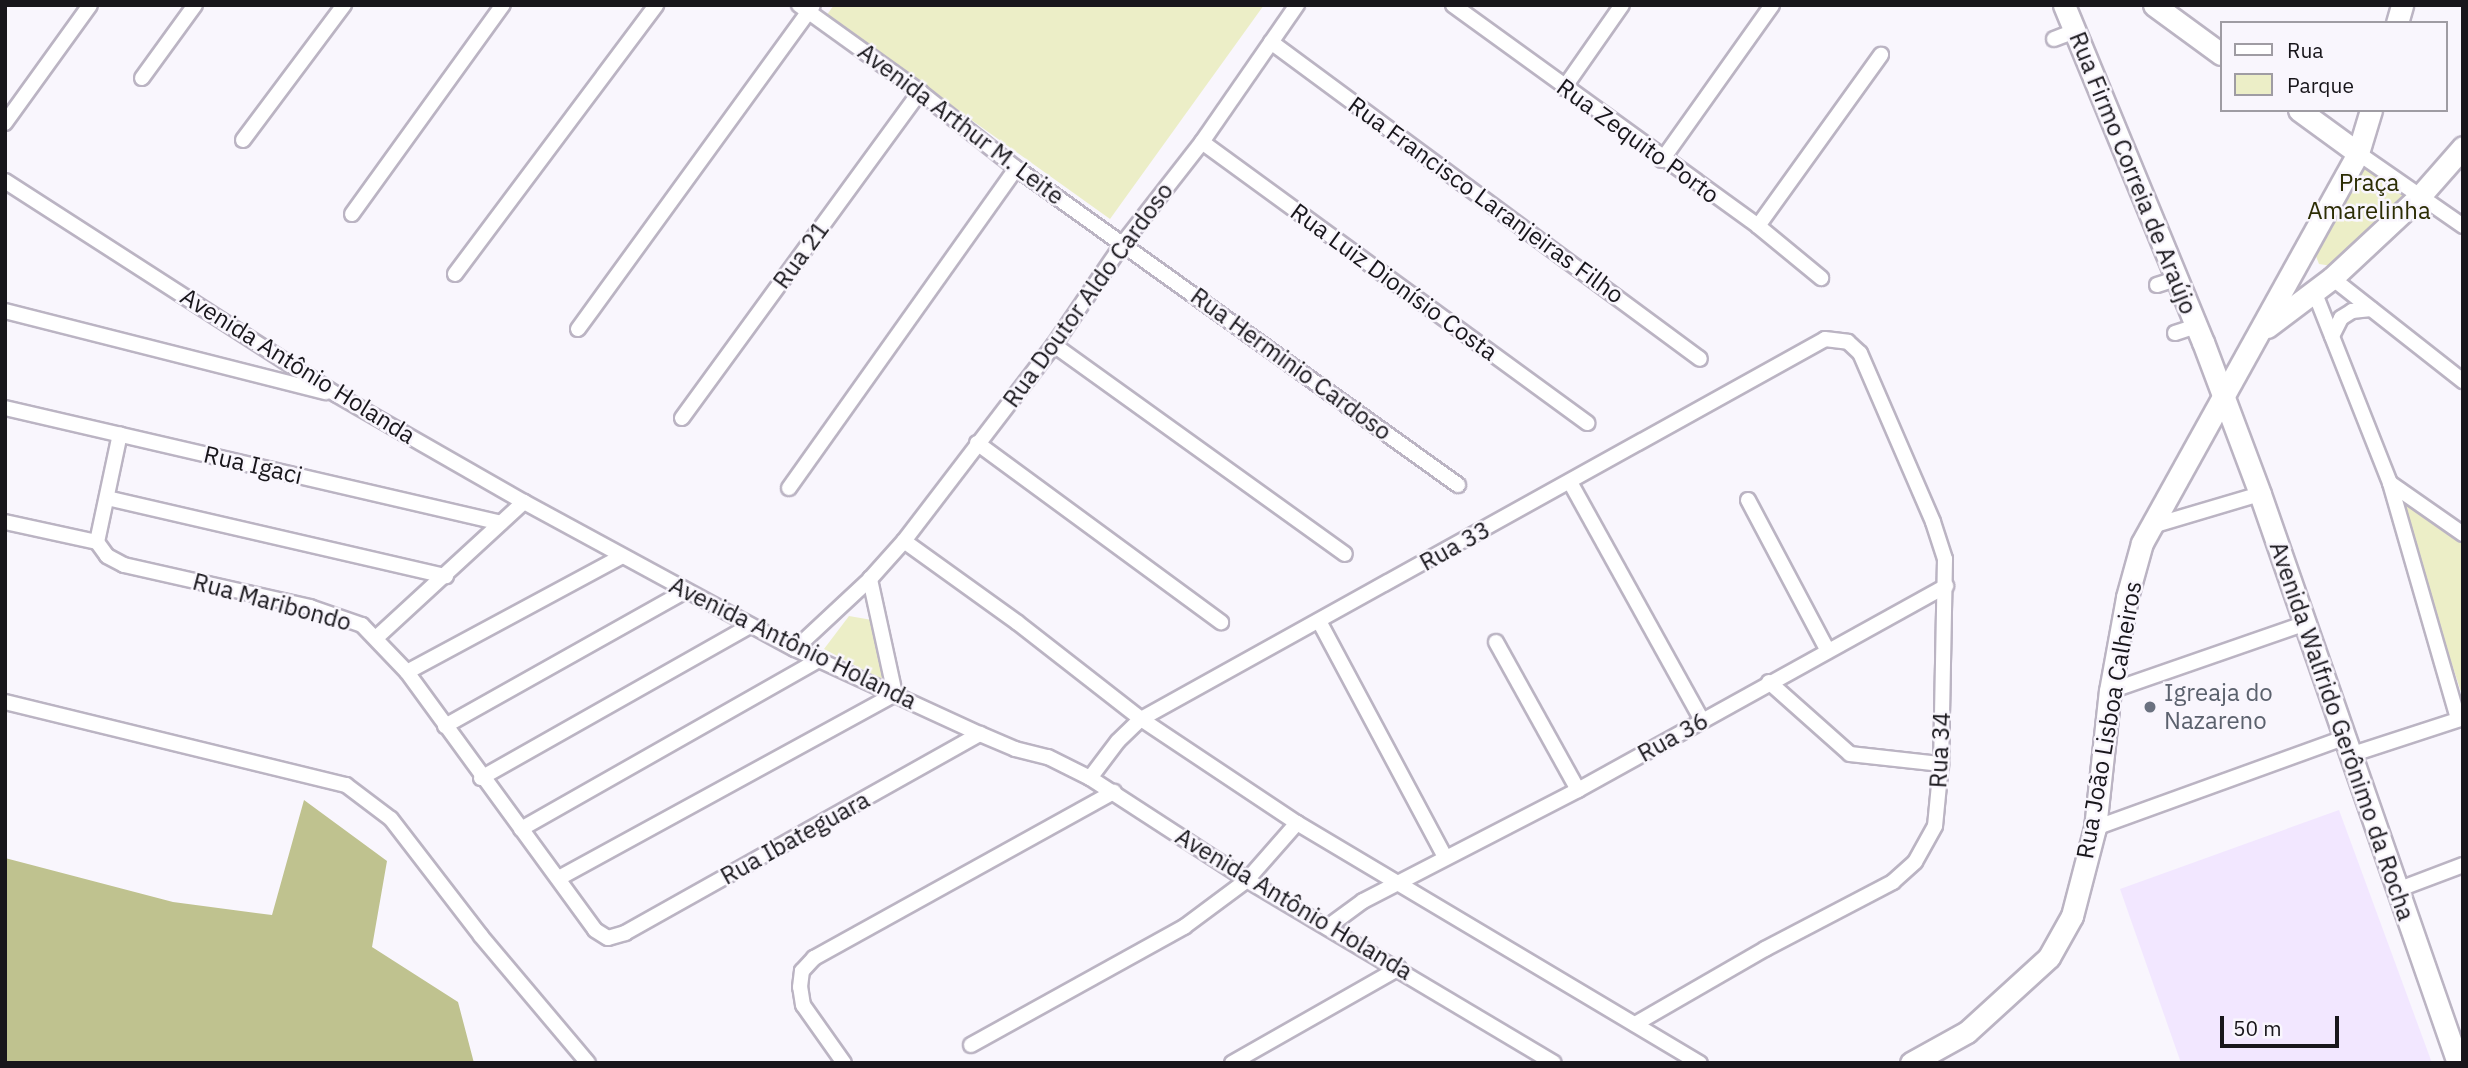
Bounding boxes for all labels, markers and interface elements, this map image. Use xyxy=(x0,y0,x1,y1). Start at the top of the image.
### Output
legend xyxy=(2220,21,2447,112)
street label: Rua Firmo Correia de Araújo xyxy=(2063,28,2203,318)
text: Rua xyxy=(2287,36,2324,64)
street label: Avenida Arthur M. Leite xyxy=(852,37,1070,211)
text: Parque xyxy=(2287,71,2354,99)
street label: Rua Zequito Porto xyxy=(1551,72,1725,210)
street label: Rua Francisco Laranjeiras Filho xyxy=(1343,90,1629,310)
park label: Praça Amarelinha xyxy=(2307,169,2431,225)
street label: Rua Doutor Aldo Cardoso xyxy=(997,177,1179,413)
street label: Rua Luiz Dionísio Costa xyxy=(1285,197,1503,367)
street label: Rua 21 xyxy=(767,216,835,294)
street label: Avenida Antônio Holanda xyxy=(175,282,421,450)
street label: Rua Herminio Cardoso xyxy=(1185,282,1397,446)
street label: Rua Igaci xyxy=(201,440,305,490)
street label: Rua 33 xyxy=(1415,515,1495,577)
street label: Avenida Walfrido Gerônimo da Rocha xyxy=(2263,538,2421,924)
street label: Rua Maribondo xyxy=(190,567,354,637)
street label: Avenida Antônio Holanda xyxy=(665,571,921,715)
street label: Rua João Lisboa Calheiros xyxy=(2070,579,2148,861)
place label: Igreaja do Nazareno xyxy=(2164,679,2273,735)
marker: Igreaja do Nazareno xyxy=(2142,699,2158,715)
street label: Rua 36 xyxy=(1633,706,1713,768)
street label: Rua 34 xyxy=(1924,711,1956,789)
street label: Rua Ibateguara xyxy=(715,785,875,891)
street label: Avenida Antônio Holanda xyxy=(1170,822,1418,986)
scale bar xyxy=(2223,1002,2342,1046)
text: 50 m xyxy=(2233,1014,2282,1042)

